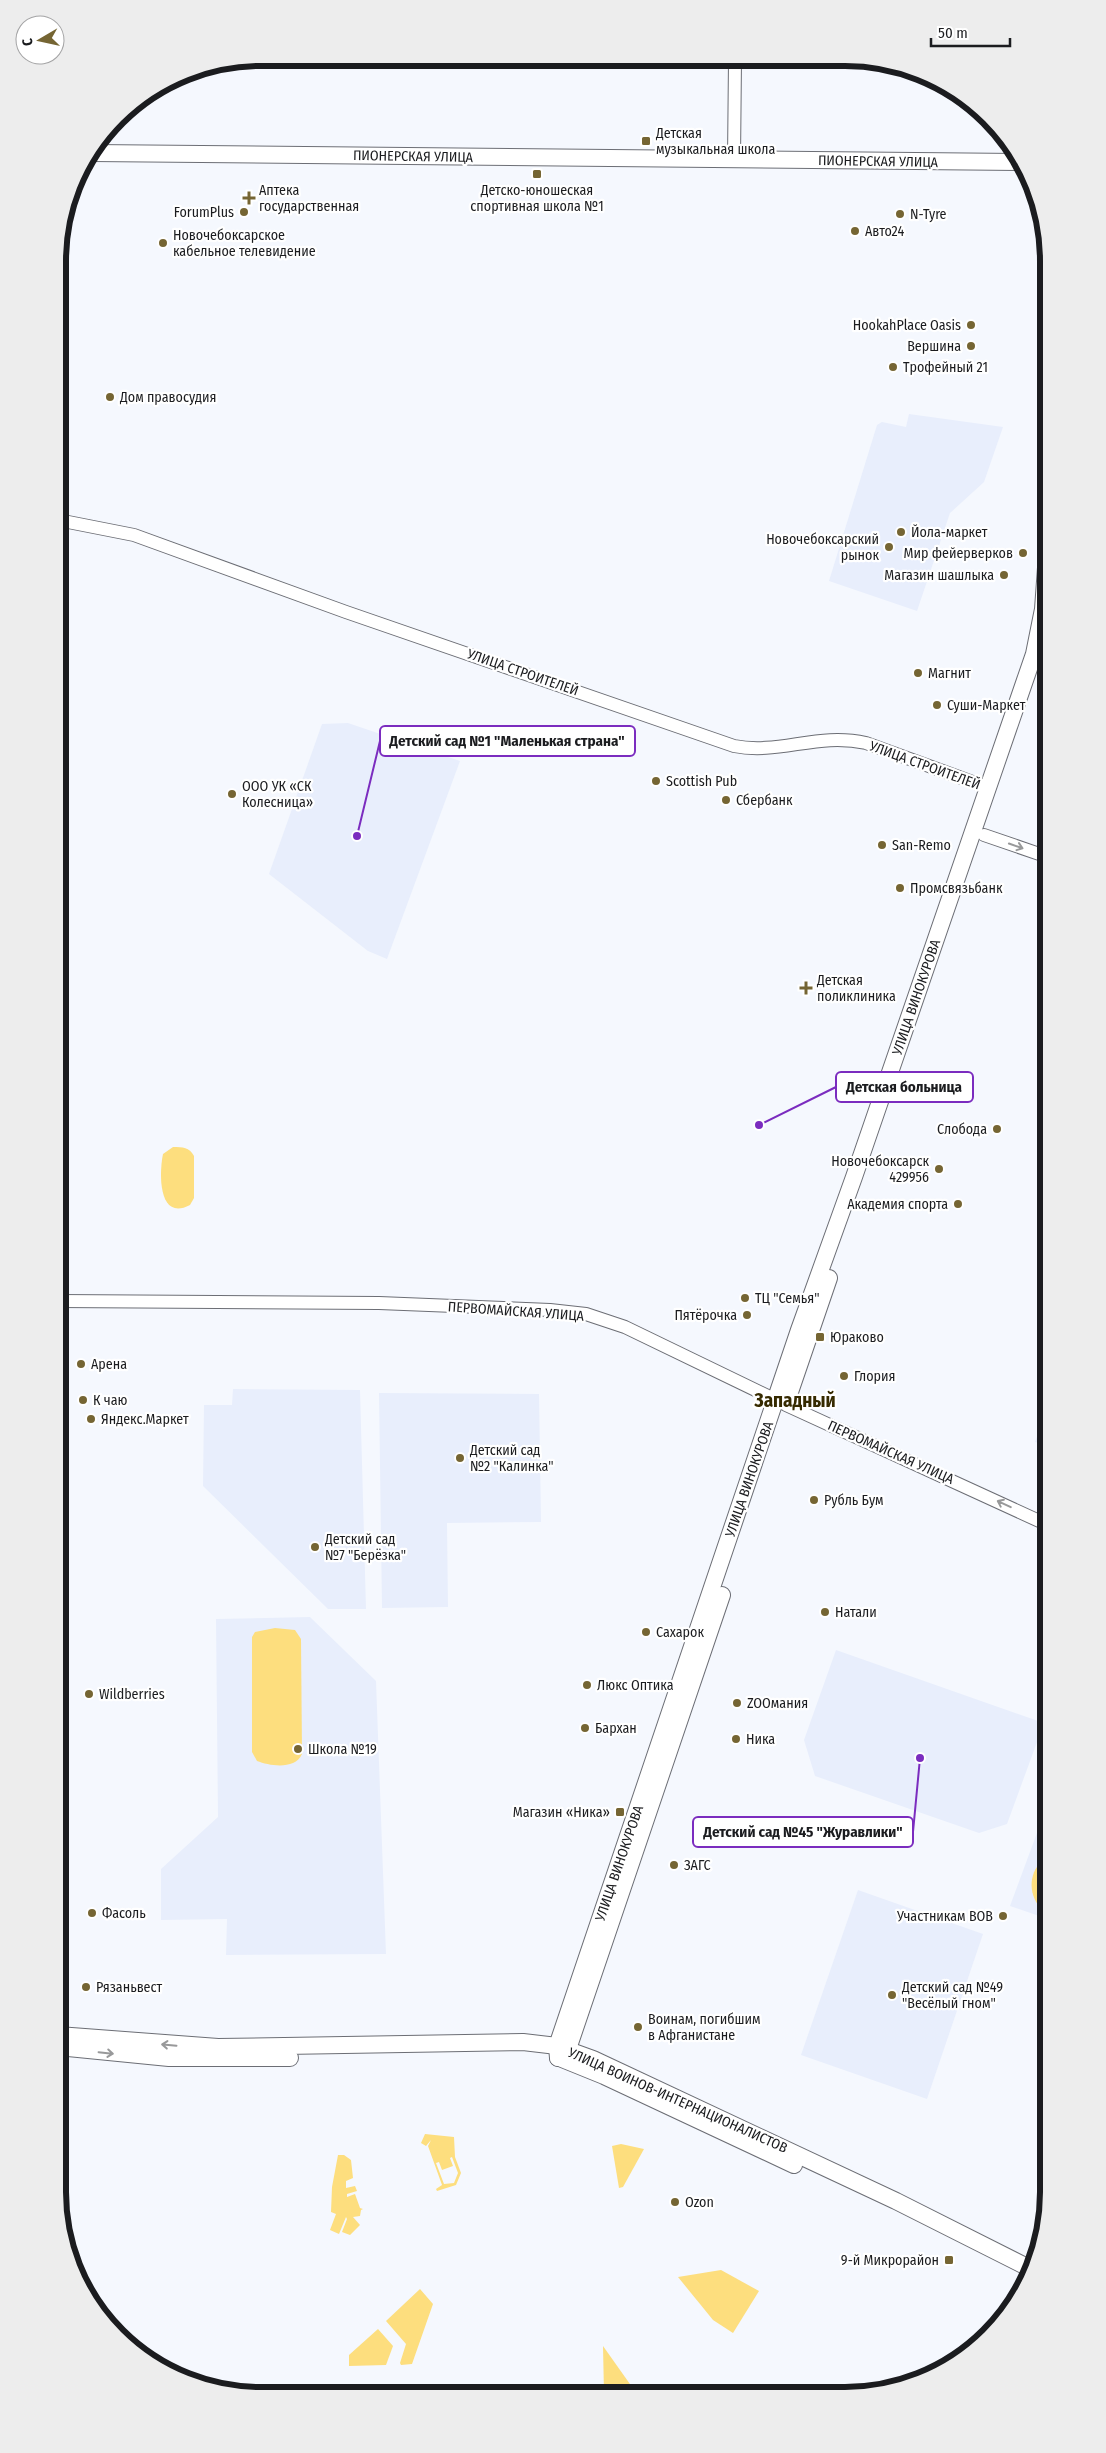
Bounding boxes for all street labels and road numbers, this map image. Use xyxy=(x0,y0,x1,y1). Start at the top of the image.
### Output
street label: ПИОНЕРСКАЯ УЛИЦА xyxy=(353,147,474,166)
street label: ПИОНЕРСКАЯ УЛИЦА xyxy=(818,152,939,171)
street label: УЛИЦА СТРОИТЕЛЕЙ xyxy=(464,645,581,700)
street label: УЛИЦА СТРОИТЕЛЕЙ xyxy=(866,737,983,793)
street label: УЛИЦА ВИНОКУРОВА xyxy=(888,937,944,1058)
street label: ПЕРВОМАЙСКАЯ УЛИЦА xyxy=(447,1298,585,1325)
street label: ПЕРВОМАЙСКАЯ УЛИЦА xyxy=(825,1417,957,1488)
street label: УЛИЦА ВИНОКУРОВА xyxy=(721,1419,777,1540)
street label: УЛИЦА ВИНОКУРОВА xyxy=(591,1803,647,1924)
street label: УЛИЦА ВОИНОВ-ИНТЕРНАЦИОНАЛИСТОВ xyxy=(565,2044,790,2157)

